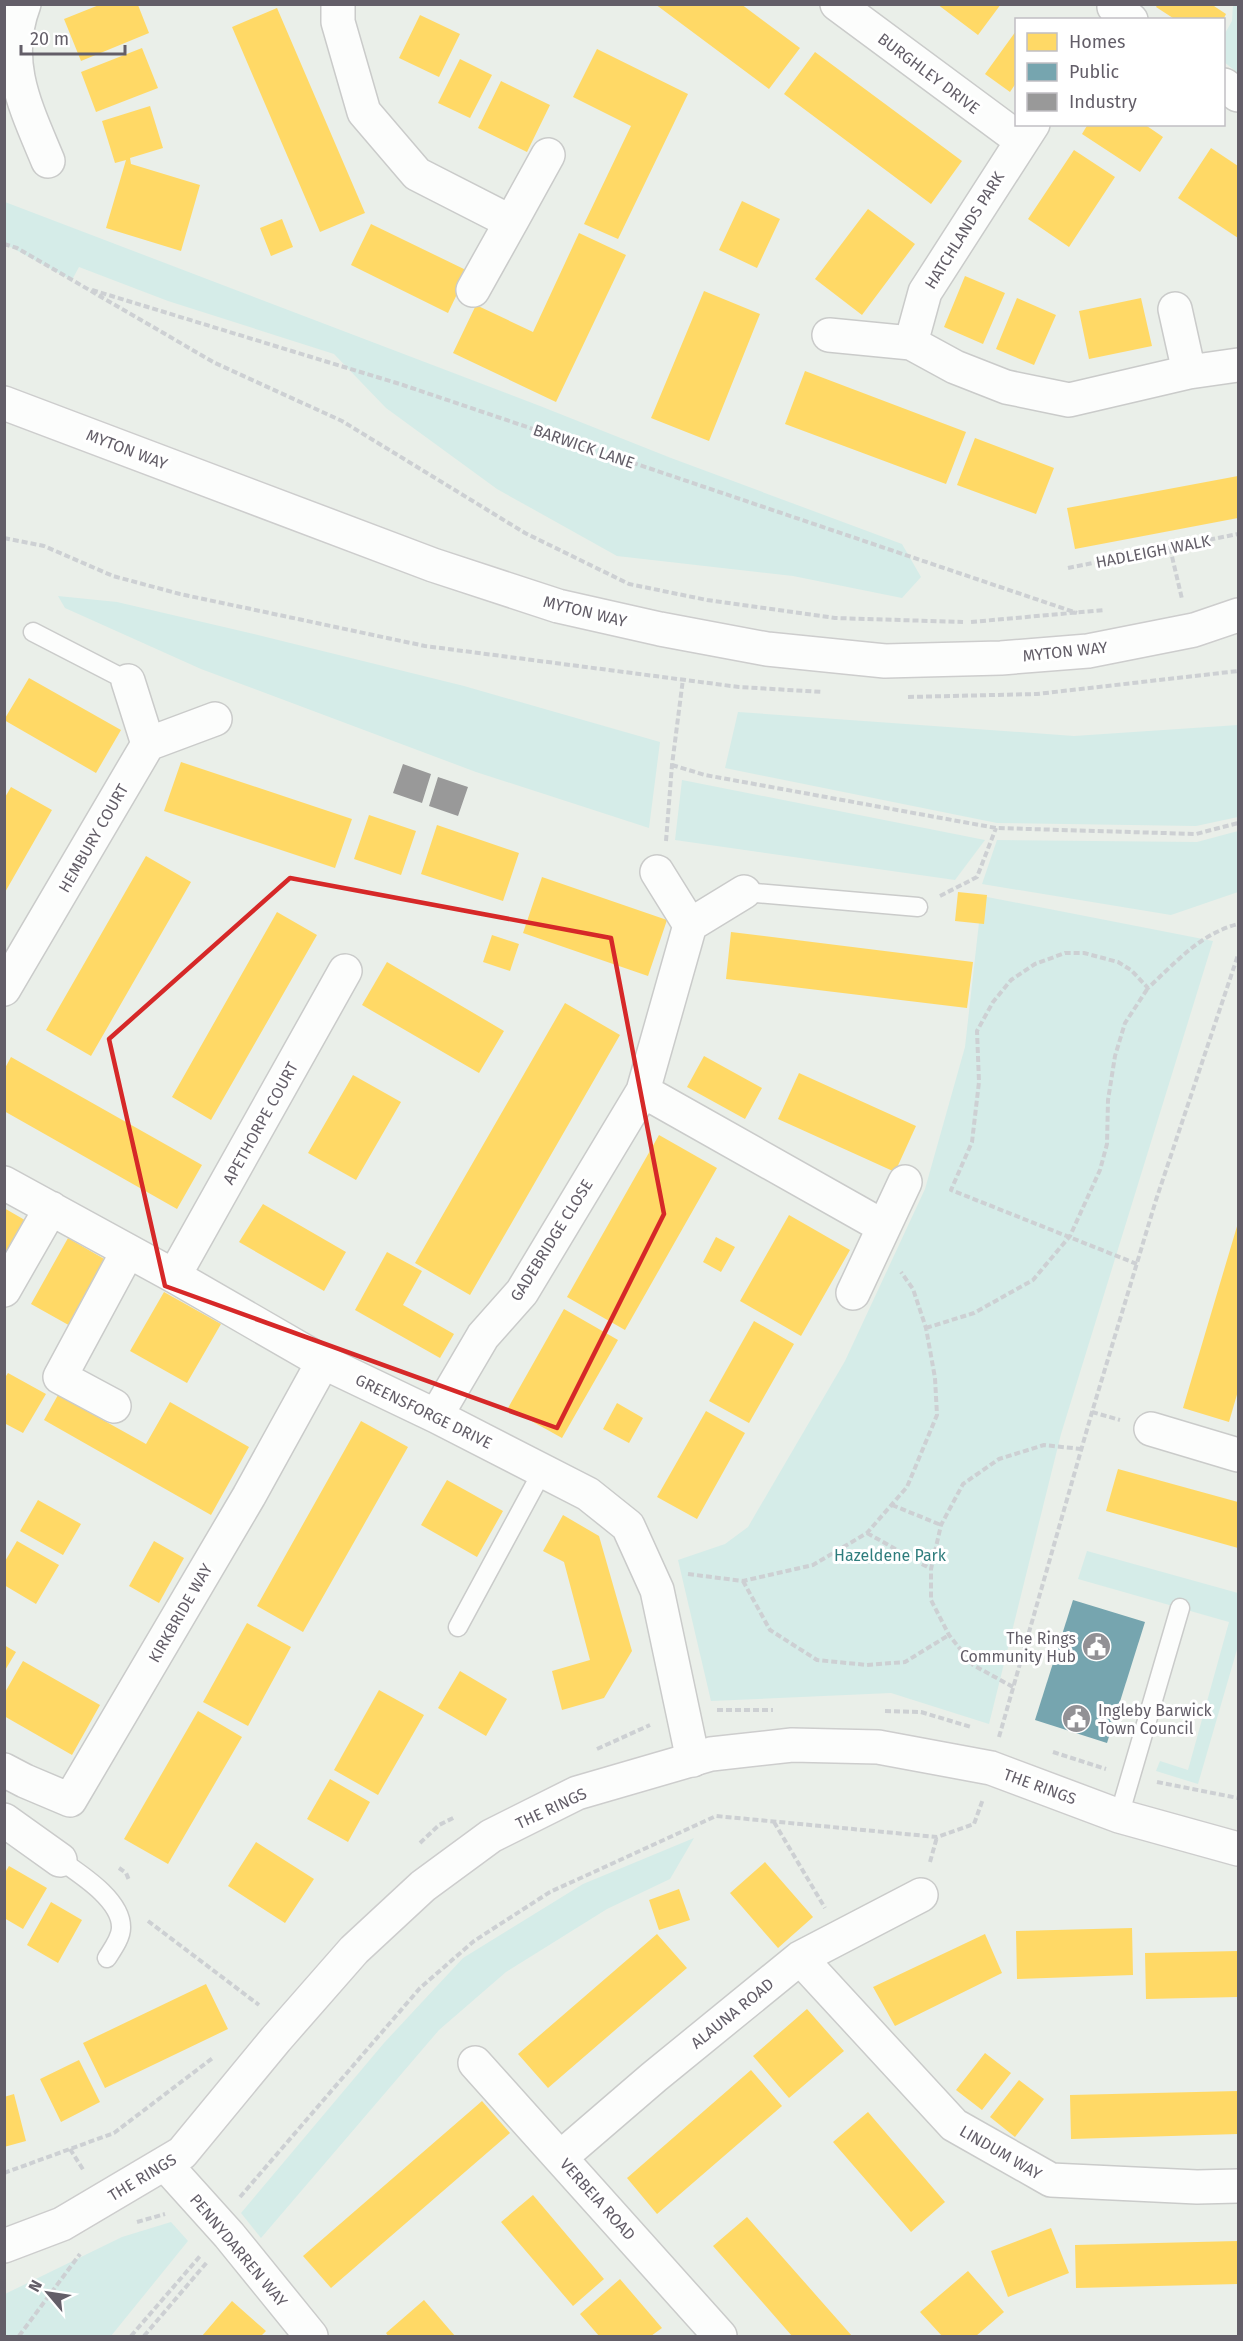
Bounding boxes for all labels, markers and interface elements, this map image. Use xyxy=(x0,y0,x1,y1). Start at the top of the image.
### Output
scale bar xyxy=(21,18,124,56)
legend xyxy=(1015,18,1225,126)
text: 20 m xyxy=(30,28,69,50)
street label: BURGHLEY DRIVE xyxy=(874,29,983,118)
text: Homes xyxy=(1069,31,1125,53)
text: Public xyxy=(1069,61,1119,83)
text: Industry xyxy=(1069,91,1137,113)
street label: HATCHLANDS PARK xyxy=(921,168,1008,292)
street label: BARWICK LANE xyxy=(531,420,637,473)
street label: MYTON WAY xyxy=(84,425,170,474)
street label: HADLEIGH WALK xyxy=(1094,531,1213,572)
street label: MYTON WAY xyxy=(541,592,629,631)
street label: MYTON WAY xyxy=(1022,638,1109,665)
street label: HEMBURY COURT xyxy=(55,780,133,896)
street label: APETHORPE COURT xyxy=(219,1058,302,1188)
street label: GADEBRIDGE CLOSE xyxy=(506,1176,597,1305)
street label: GREENSFORGE DRIVE xyxy=(352,1370,495,1453)
park label: Hazeldene Park xyxy=(834,1546,947,1565)
street label: KIRKBRIDE WAY xyxy=(144,1560,216,1666)
place label: The Rings Community Hub xyxy=(960,1629,1076,1666)
public building icon: The Rings Community Hub xyxy=(1081,1631,1113,1663)
place label: Ingleby Barwick Town Council xyxy=(1098,1701,1213,1738)
public building icon: Ingleby Barwick Town Council xyxy=(1061,1703,1093,1735)
street label: THE RINGS xyxy=(1001,1765,1079,1809)
street label: THE RINGS xyxy=(513,1784,590,1833)
street label: ALAUNA ROAD xyxy=(687,1974,778,2053)
street label: LINDUM WAY xyxy=(956,2121,1045,2184)
street label: THE RINGS xyxy=(105,2150,180,2205)
street label: VERBEIA ROAD xyxy=(556,2155,639,2244)
street label: PENNYDARREN WAY xyxy=(186,2190,291,2311)
north arrow xyxy=(18,2263,78,2323)
text: N xyxy=(24,2277,46,2295)

